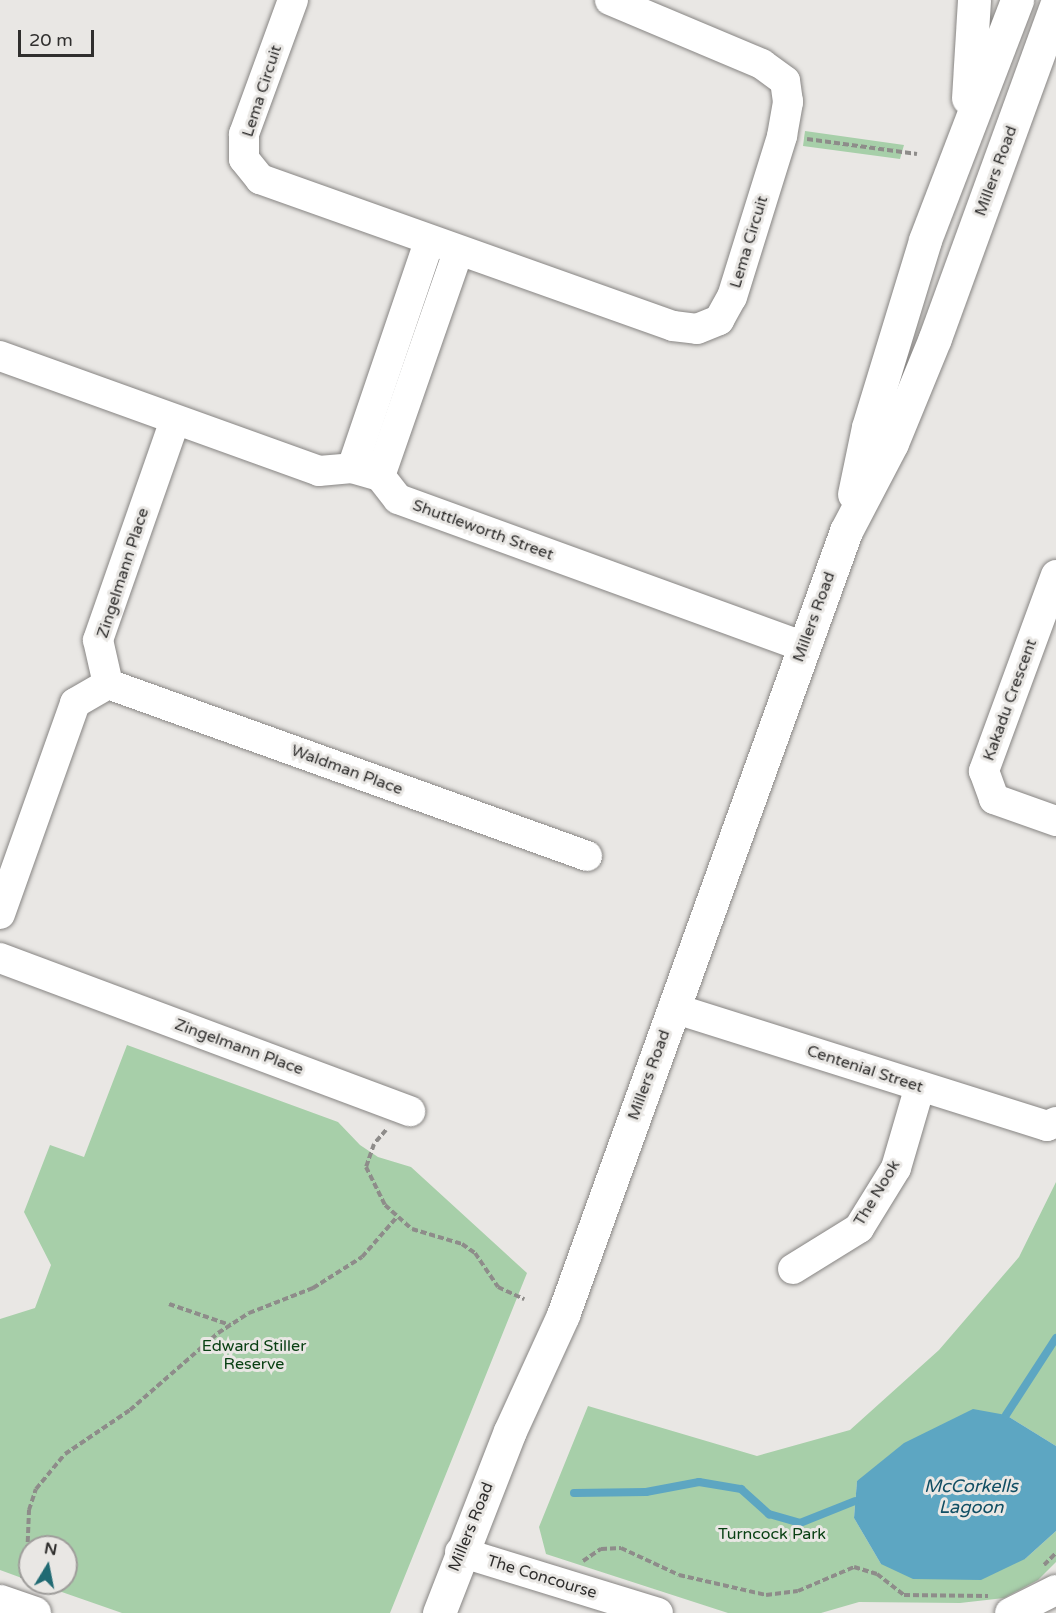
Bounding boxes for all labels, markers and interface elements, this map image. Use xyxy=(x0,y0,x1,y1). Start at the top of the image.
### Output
scale bar xyxy=(21,18,98,56)
text: 20 m xyxy=(29,29,73,51)
street label: Lema Circuit xyxy=(238,43,286,139)
street label: Millers Road xyxy=(971,123,1021,219)
street label: Lema Circuit xyxy=(726,194,772,290)
street label: Shuttleworth Street xyxy=(410,496,556,564)
street label: Zingelmann Place xyxy=(93,506,153,640)
street label: Millers Road xyxy=(789,569,839,665)
street label: Kakadu Crescent xyxy=(979,637,1041,763)
street label: Waldman Place xyxy=(289,741,405,799)
street label: Zingelmann Place xyxy=(172,1015,306,1079)
street label: Millers Road xyxy=(624,1027,674,1123)
street label: Centenial Street xyxy=(804,1041,926,1097)
street label: The Nook xyxy=(850,1157,904,1229)
park label: Edward Stiller Reserve xyxy=(202,1336,306,1374)
water label: McCorkells Lagoon xyxy=(924,1476,1018,1518)
street label: Millers Road xyxy=(444,1480,498,1574)
park label: Turncock Park xyxy=(718,1524,826,1544)
north arrow xyxy=(18,1535,78,1595)
text: N xyxy=(43,1538,59,1560)
street label: The Concourse xyxy=(485,1551,599,1603)

